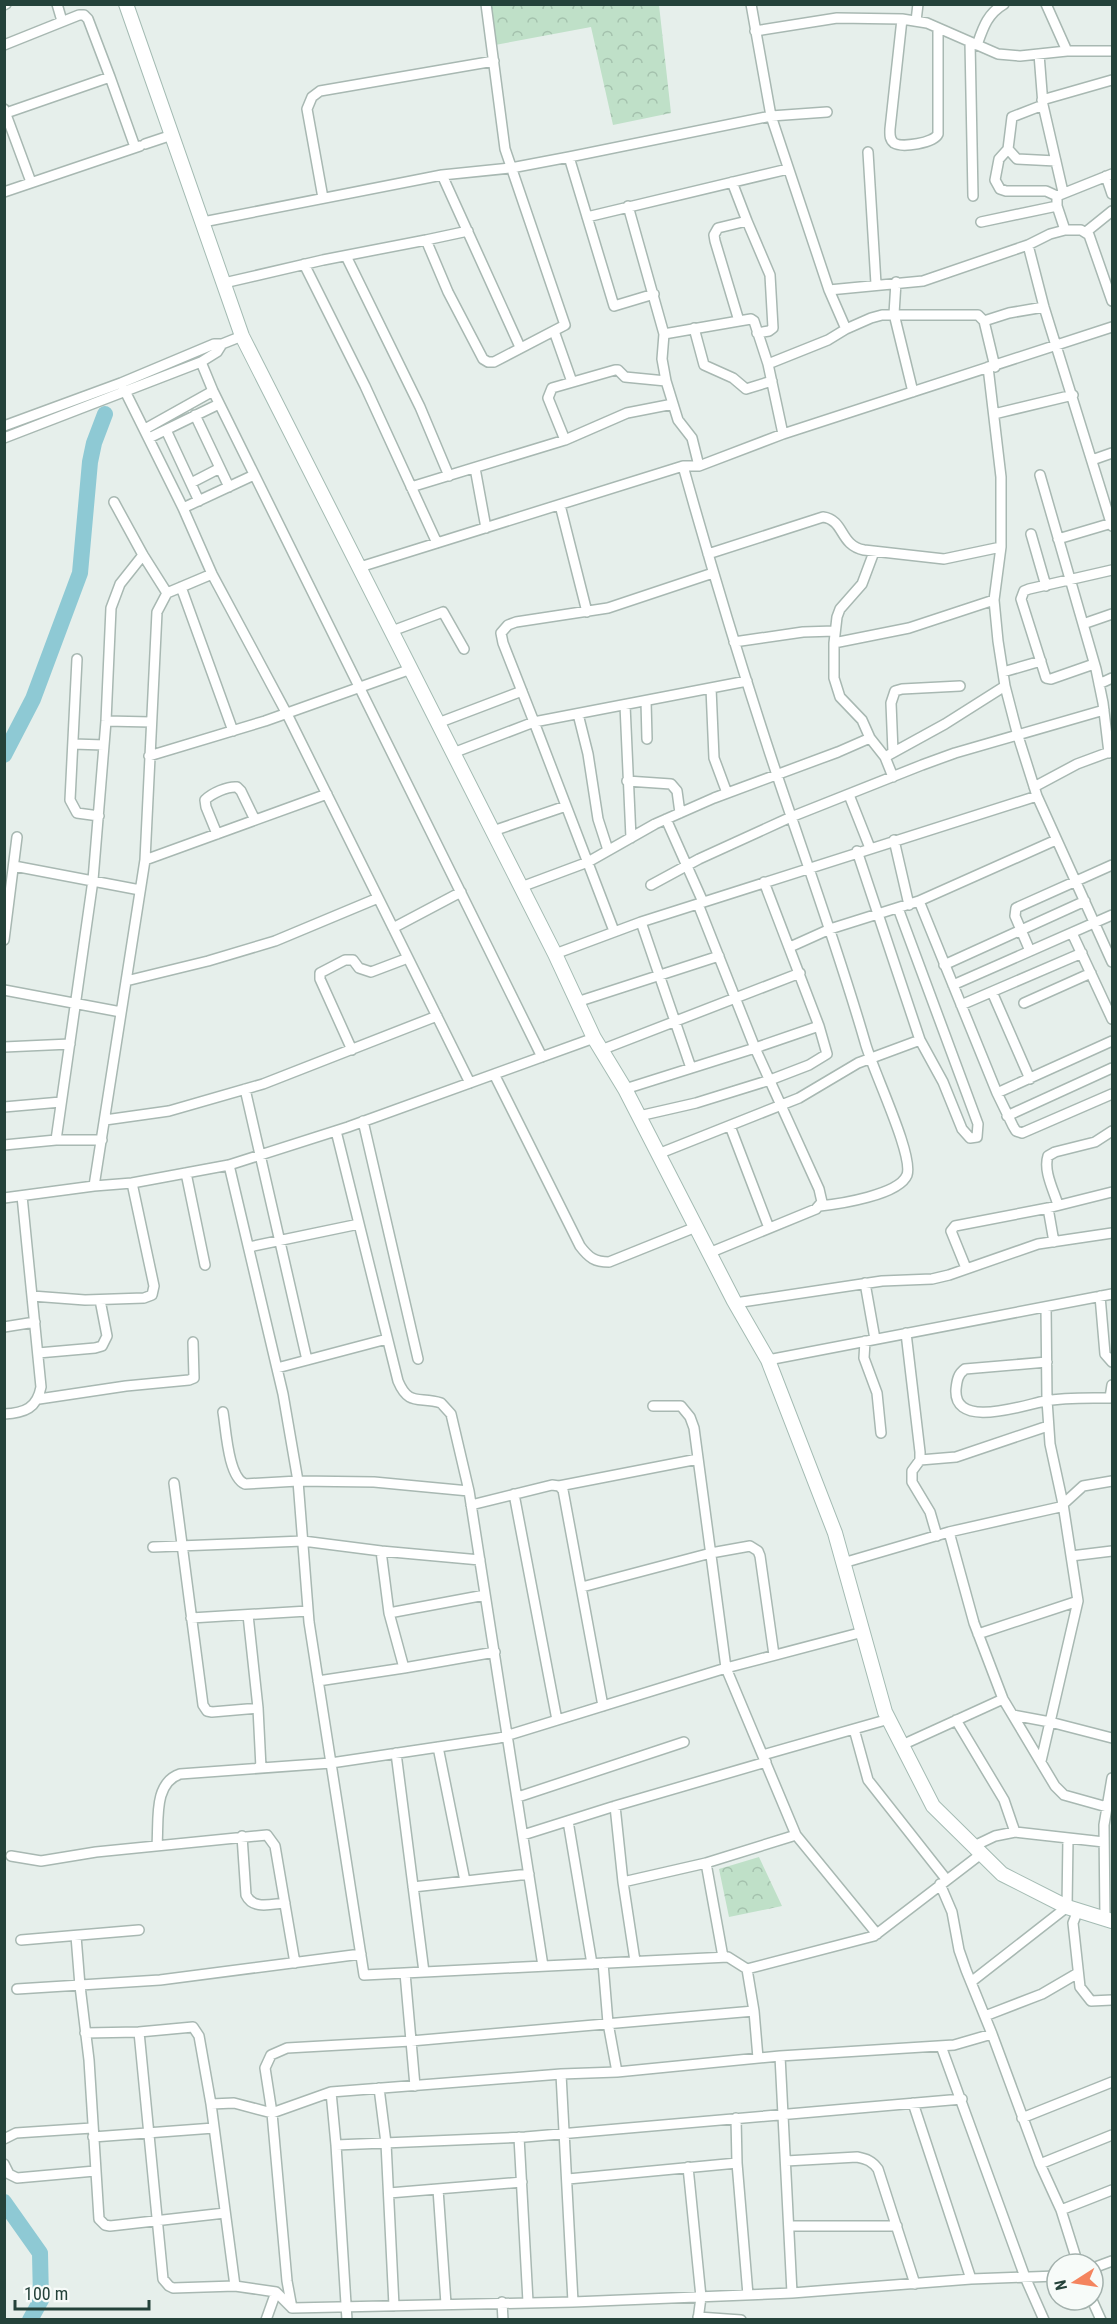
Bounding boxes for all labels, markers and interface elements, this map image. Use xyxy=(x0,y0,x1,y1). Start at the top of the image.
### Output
north arrow xyxy=(1045,2252,1105,2312)
scale bar xyxy=(15,2273,148,2311)
text: N xyxy=(1051,2278,1071,2292)
text: 100 m xyxy=(24,2283,68,2304)

